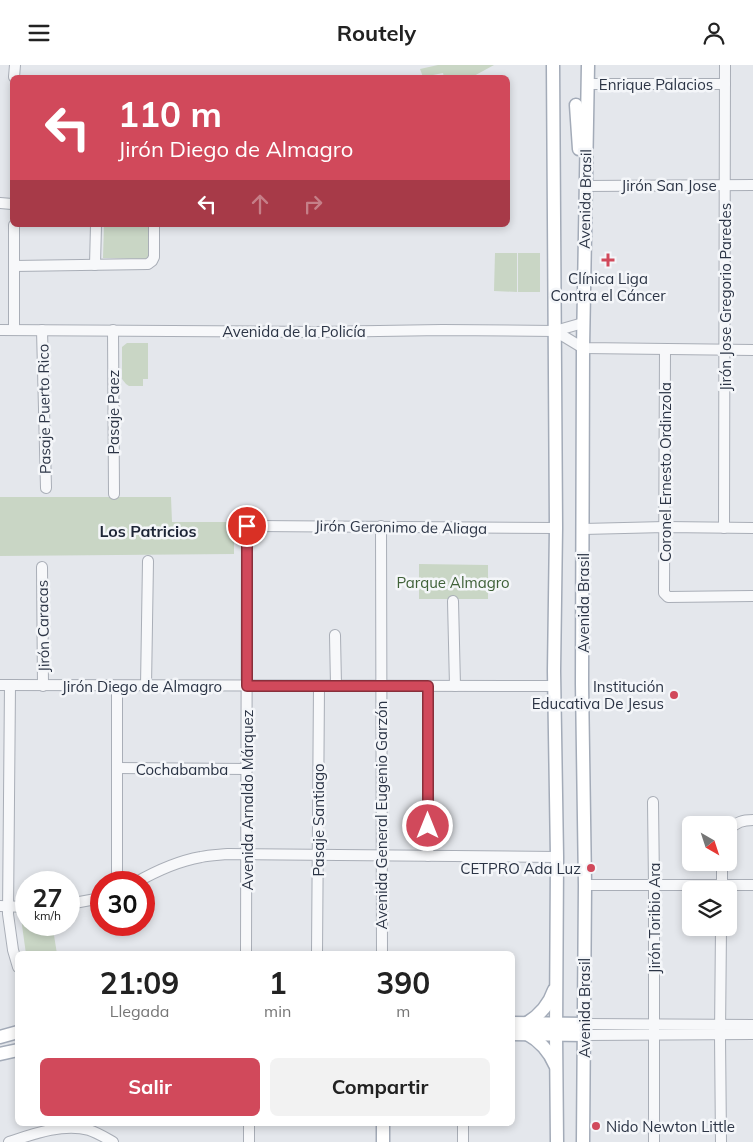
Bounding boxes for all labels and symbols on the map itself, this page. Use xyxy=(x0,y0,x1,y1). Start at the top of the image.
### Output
street label: Enrique Palacios xyxy=(599,75,713,94)
street label: Avenida Brasil xyxy=(575,149,595,249)
street label: Jirón San Jose xyxy=(621,176,717,195)
street label: Jirón Jose Gregorio Paredes xyxy=(716,203,735,391)
marker: Clínica Liga Contra el Cáncer xyxy=(601,253,615,267)
place label: Clínica Liga Contra el Cáncer xyxy=(550,269,666,305)
street label: Avenida de la Policía xyxy=(222,322,366,341)
street label: Pasaje Puerto Rico xyxy=(33,344,55,474)
street label: Pasaje Paez xyxy=(104,369,123,454)
street label: Coronel Ernesto Ordinzola xyxy=(656,382,675,562)
pin xyxy=(226,505,268,547)
street label: Jirón Geronimo de Aliaga xyxy=(315,516,487,538)
district label: Los Patricios xyxy=(99,521,197,541)
street label: Avenida Brasil xyxy=(574,553,593,653)
park label: Parque Almagro xyxy=(396,573,510,592)
street label: Jirón Caracas xyxy=(33,580,53,672)
street label: Jirón Diego de Almagro xyxy=(62,677,222,696)
place label: Institución Educativa De Jesus xyxy=(532,677,664,713)
marker: Institución Educativa De Jesus xyxy=(668,689,680,701)
street label: Avenida General Eugenio Garzón xyxy=(372,701,391,929)
street label: Avenida Arnaldo Márquez xyxy=(238,709,257,891)
street label: Cochabamba xyxy=(136,760,228,779)
street label: Pasaje Santiago xyxy=(309,763,328,877)
position arrow xyxy=(401,799,453,851)
north arrow xyxy=(682,816,738,871)
place label: CETPRO Ada Luz xyxy=(460,859,581,878)
marker: CETPRO Ada Luz xyxy=(585,862,597,874)
street label: Jirón Toribio Ara xyxy=(645,862,664,974)
speed limit sign: 30 xyxy=(90,871,155,936)
street label: Avenida Brasil xyxy=(575,958,594,1058)
place label: Nido Newton Little xyxy=(606,1117,735,1136)
marker: Nido Newton Little xyxy=(590,1120,602,1132)

